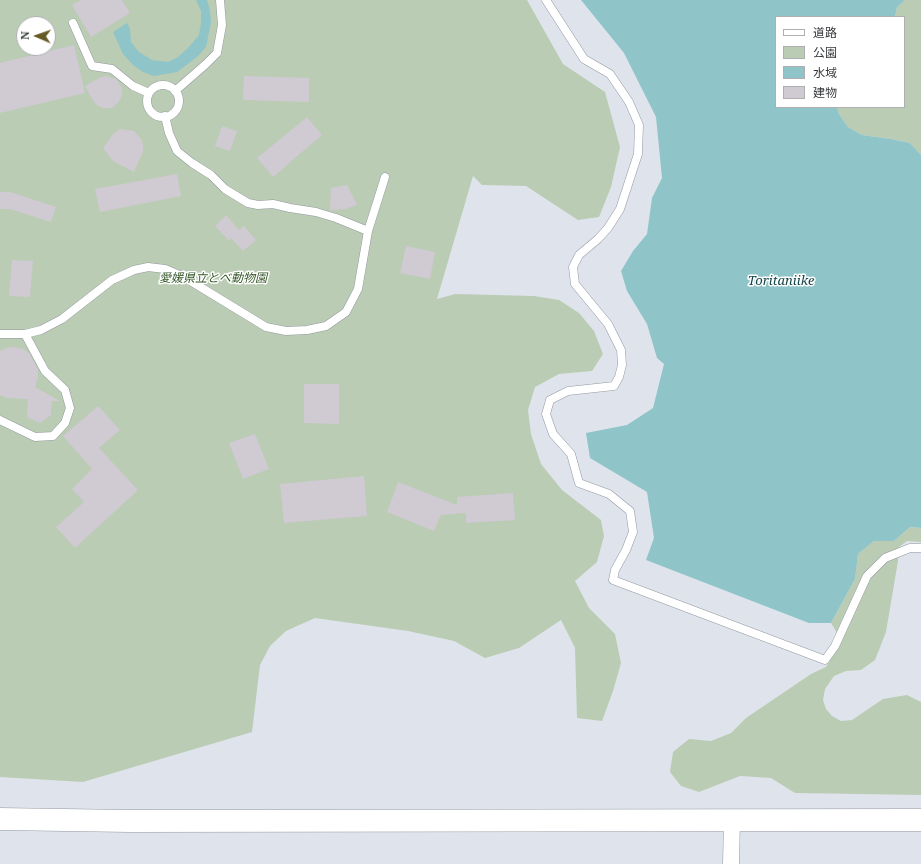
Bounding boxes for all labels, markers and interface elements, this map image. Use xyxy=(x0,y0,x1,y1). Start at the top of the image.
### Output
north arrow xyxy=(16,16,56,56)
legend xyxy=(775,16,905,108)
text: 道路 xyxy=(813,24,837,41)
text: N xyxy=(17,31,32,40)
text: 公園 xyxy=(813,44,837,61)
text: 水域 xyxy=(813,64,837,81)
text: 建物 xyxy=(813,84,837,101)
park label: 愛媛県立とべ動物園 xyxy=(159,272,267,286)
water label: Toritaniike xyxy=(748,273,814,289)

